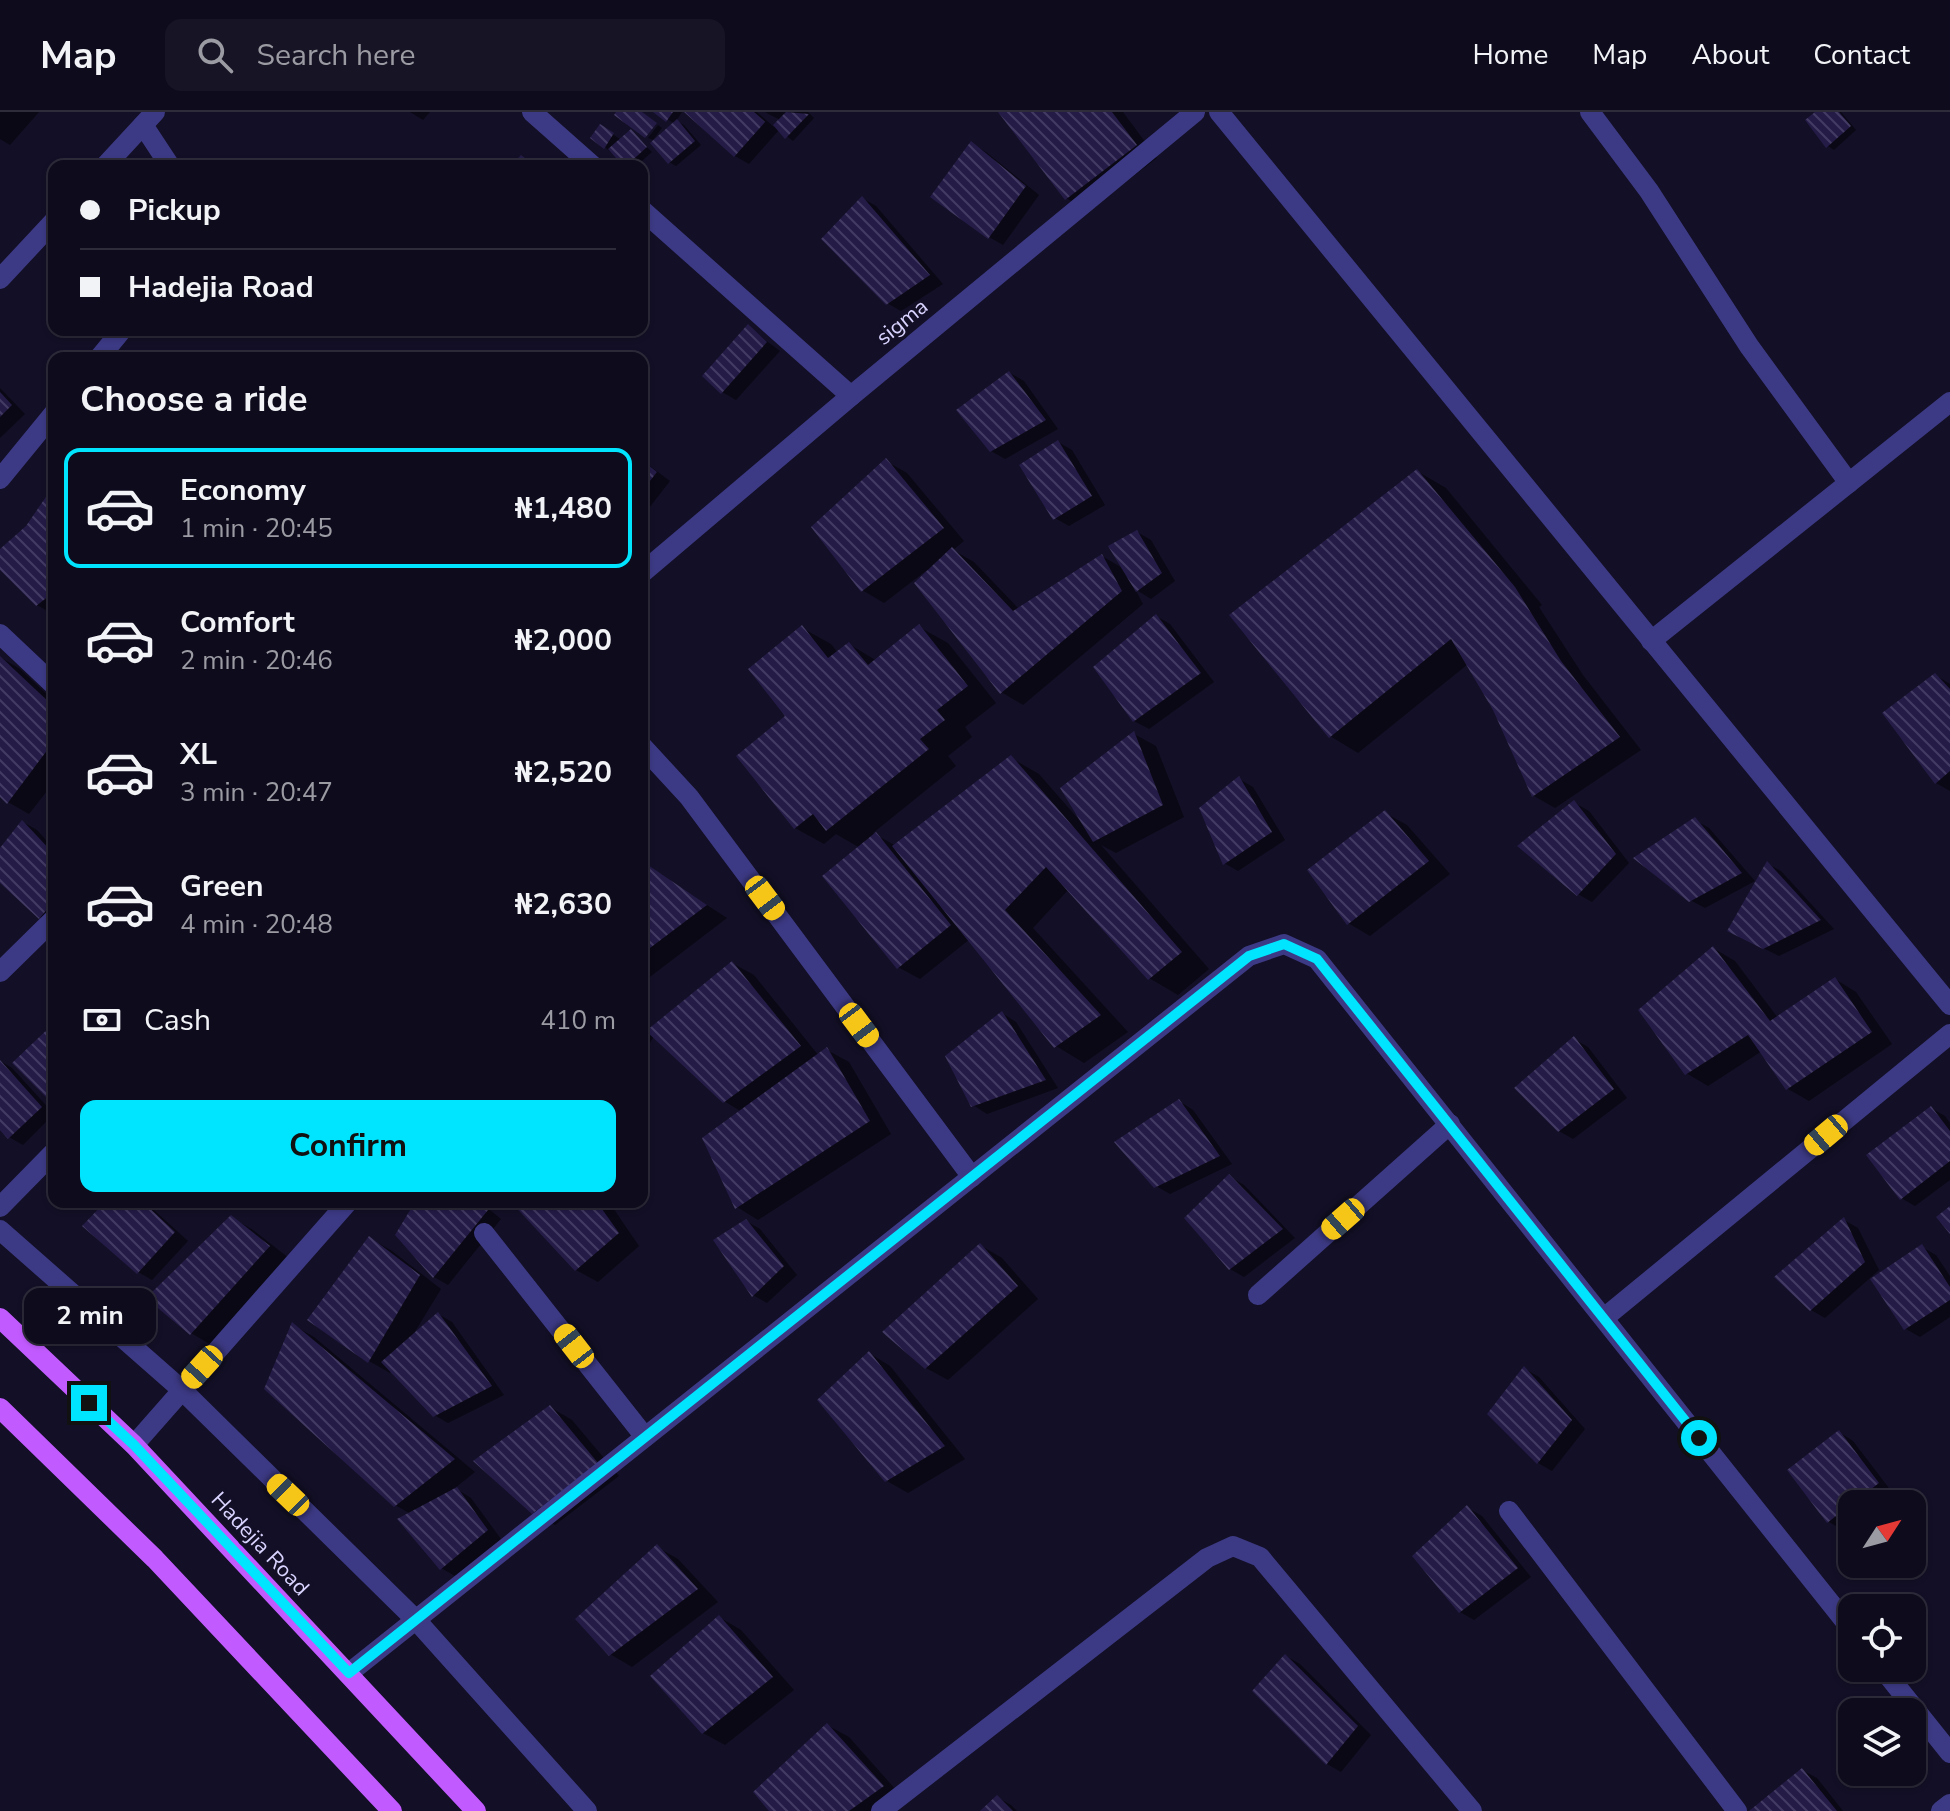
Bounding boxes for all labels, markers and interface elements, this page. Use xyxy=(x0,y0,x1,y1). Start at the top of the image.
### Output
search box xyxy=(165,19,725,91)
text: Map xyxy=(40,30,117,81)
icon: search xyxy=(193,33,237,77)
text: Search here xyxy=(257,35,416,76)
text: Home xyxy=(1473,36,1548,74)
text: Map xyxy=(1592,36,1647,74)
text: About xyxy=(1691,36,1769,74)
text: Contact xyxy=(1813,36,1910,74)
text: Pickup xyxy=(128,190,221,231)
text: Hadejia Road xyxy=(128,267,314,308)
street label: sigma xyxy=(870,292,934,352)
text: Choose a ride xyxy=(80,375,308,424)
text: Economy xyxy=(180,470,306,511)
icon: car xyxy=(84,472,156,544)
text: ₦1,480 xyxy=(515,488,612,529)
text: 1 min · 20:45 xyxy=(180,511,333,546)
text: Comfort xyxy=(180,602,295,643)
icon: car xyxy=(84,604,156,676)
text: ₦2,000 xyxy=(515,620,612,661)
text: 2 min · 20:46 xyxy=(180,643,333,678)
text: XL xyxy=(180,734,217,775)
icon: car xyxy=(84,736,156,808)
text: ₦2,520 xyxy=(515,752,612,793)
text: 3 min · 20:47 xyxy=(180,775,333,810)
text: Green xyxy=(180,866,264,907)
icon: car xyxy=(84,868,156,940)
car xyxy=(741,872,789,924)
text: ₦2,630 xyxy=(515,884,612,925)
text: 4 min · 20:48 xyxy=(180,907,333,942)
icon: cash xyxy=(80,998,124,1042)
car xyxy=(835,999,883,1051)
text: Cash xyxy=(144,1000,211,1041)
text: 410 m xyxy=(540,1003,616,1038)
button: Confirm xyxy=(80,1100,616,1192)
car xyxy=(1800,1110,1852,1160)
car xyxy=(1317,1194,1369,1244)
callout: 2 min xyxy=(23,1287,155,1343)
text: 2 min xyxy=(56,1298,124,1333)
car xyxy=(550,1320,598,1372)
car xyxy=(177,1341,227,1393)
route end xyxy=(71,1385,107,1421)
route start xyxy=(1681,1420,1717,1456)
car xyxy=(262,1470,314,1520)
street label: Hadejia Road xyxy=(204,1486,316,1602)
north arrow xyxy=(1838,1490,1926,1578)
map controls xyxy=(1838,1490,1926,1786)
button: locate xyxy=(1838,1594,1926,1682)
button: layers xyxy=(1838,1698,1926,1786)

